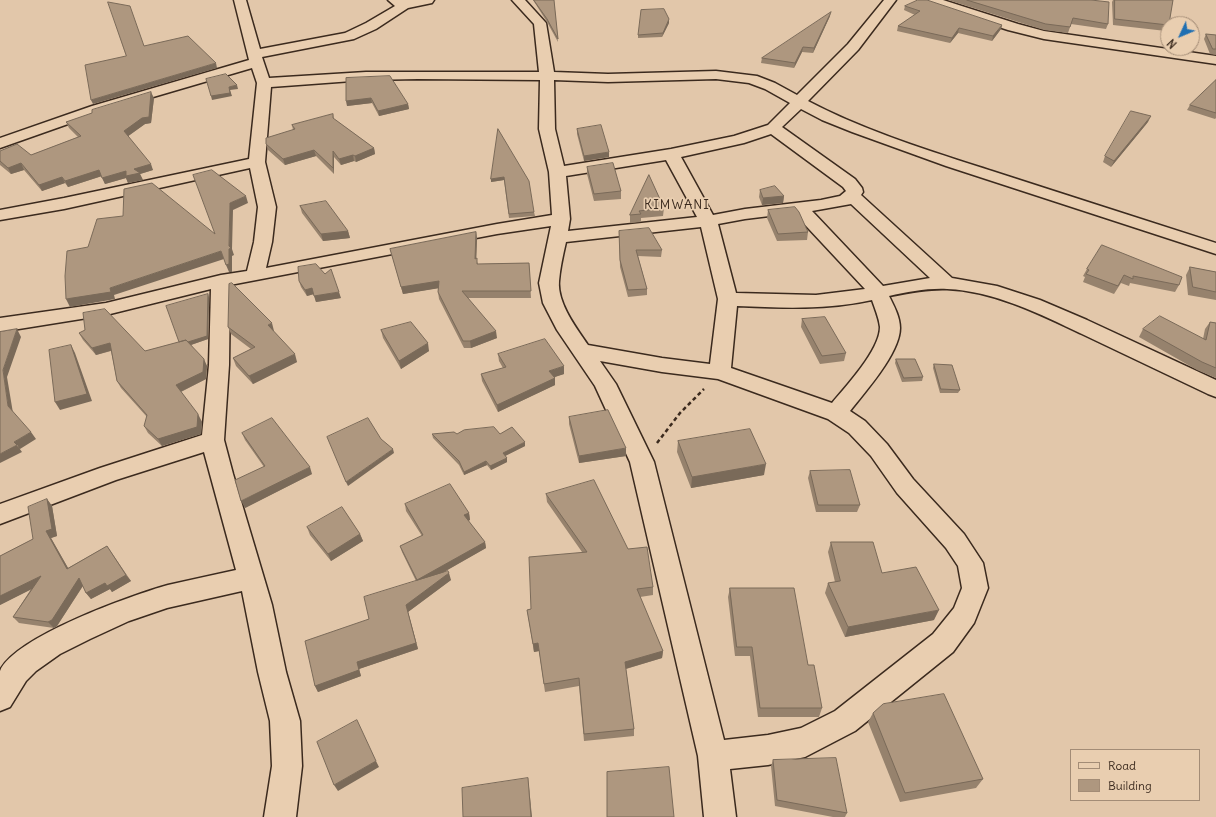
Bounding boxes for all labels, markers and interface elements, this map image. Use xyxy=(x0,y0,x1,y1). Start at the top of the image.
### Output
north arrow xyxy=(1160,16,1200,56)
text: N xyxy=(1164,36,1180,51)
district label: KIMWANI xyxy=(644,197,710,213)
legend xyxy=(1070,749,1200,801)
text: Road xyxy=(1108,758,1136,773)
text: Building xyxy=(1108,778,1152,793)

